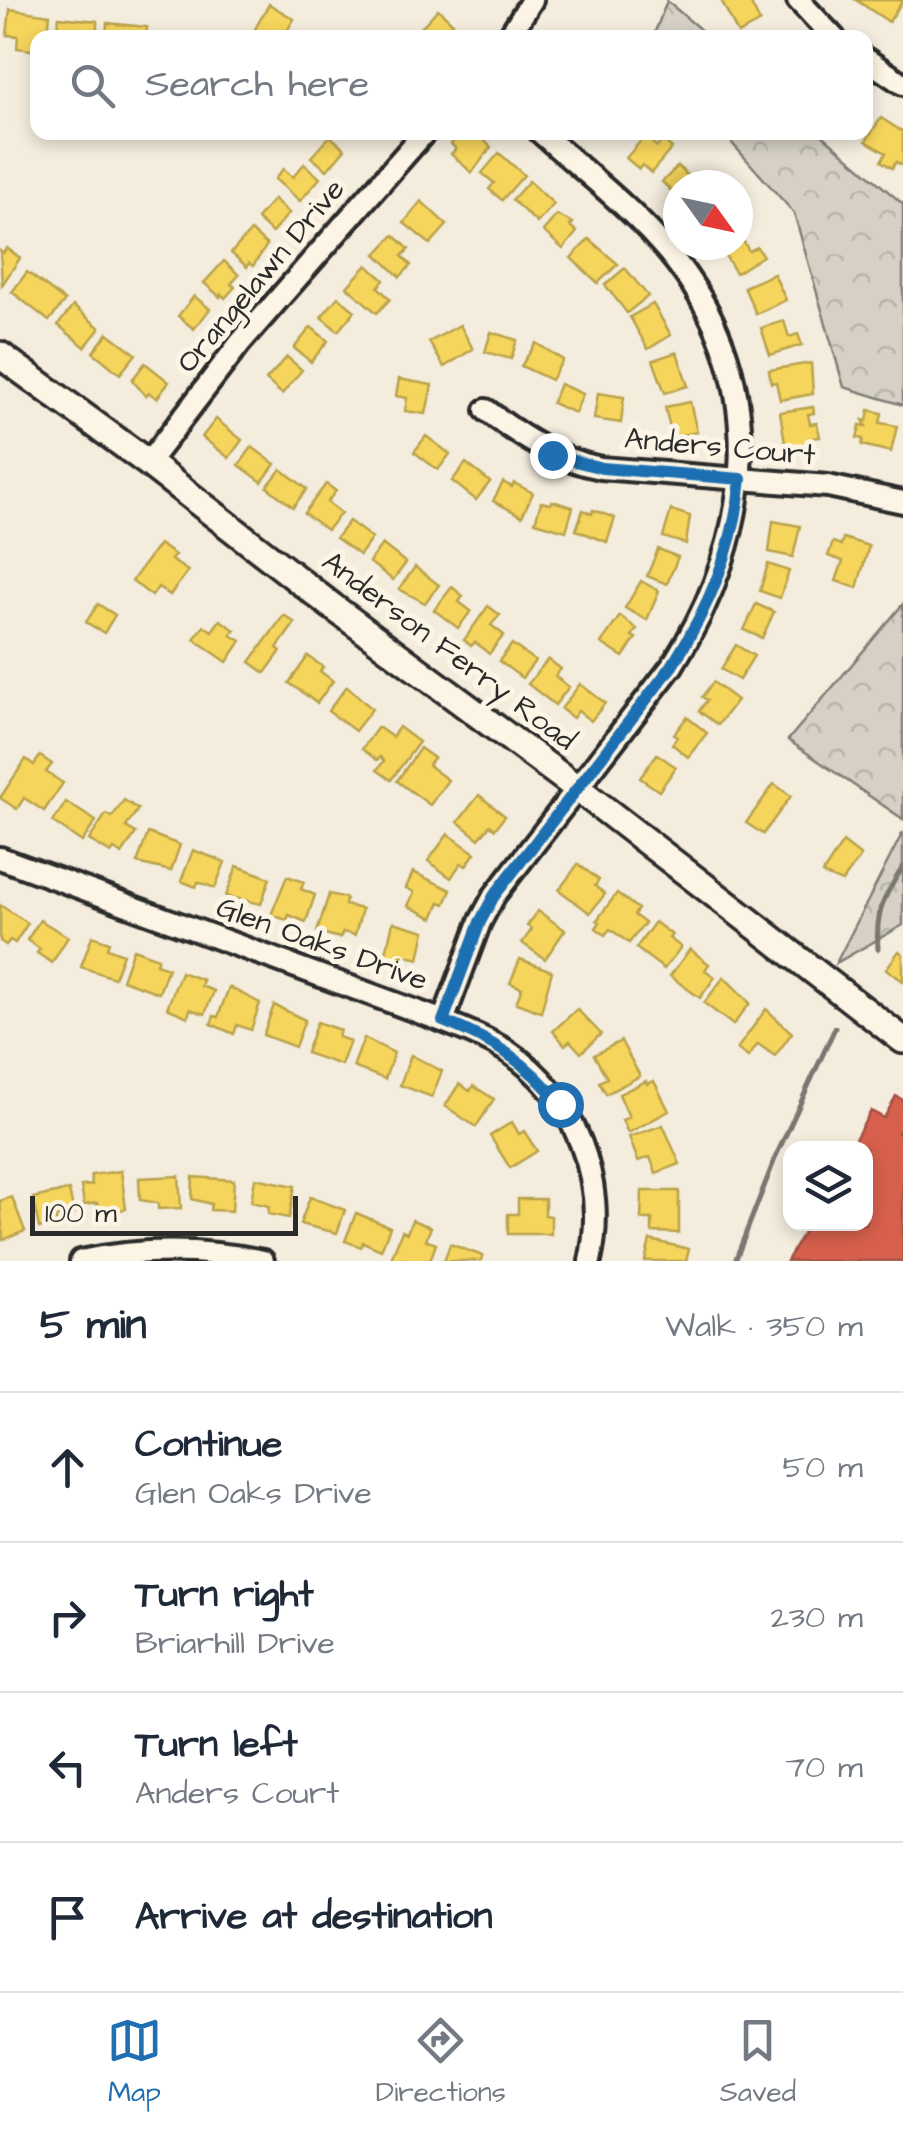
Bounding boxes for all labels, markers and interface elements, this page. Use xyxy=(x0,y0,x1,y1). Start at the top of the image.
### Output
search box xyxy=(30,30,873,140)
icon: search xyxy=(65,58,120,113)
text: Search here xyxy=(145,59,369,111)
street label: Orangelawn Drive xyxy=(167,170,356,383)
north arrow xyxy=(663,170,753,260)
street label: Anders Court xyxy=(623,418,817,476)
route end xyxy=(530,433,576,479)
street label: Anderson Ferry Road xyxy=(312,541,585,761)
street label: Glen Oaks Drive xyxy=(211,886,433,1002)
route start xyxy=(538,1082,584,1128)
map controls xyxy=(783,1141,873,1231)
button: layers xyxy=(783,1141,873,1231)
scale bar xyxy=(30,1191,298,1236)
text: 100 m xyxy=(45,1194,117,1233)
text: 5 min xyxy=(40,1297,147,1355)
text: Walk · 350 m xyxy=(665,1304,863,1349)
text: Continue xyxy=(135,1419,282,1471)
icon: ahead xyxy=(40,1440,95,1495)
text: 50 m xyxy=(782,1445,863,1490)
text: Glen Oaks Drive xyxy=(135,1471,372,1516)
text: Turn right xyxy=(135,1569,314,1621)
icon: right xyxy=(40,1590,95,1645)
text: 230 m xyxy=(771,1595,863,1640)
text: Briarhill Drive xyxy=(135,1621,335,1666)
text: Turn left xyxy=(135,1719,298,1771)
icon: left xyxy=(40,1740,95,1795)
text: 70 m xyxy=(785,1745,863,1790)
text: Anders Court xyxy=(135,1771,339,1816)
icon: arrive xyxy=(40,1890,95,1945)
text: Arrive at destination xyxy=(135,1891,492,1943)
tab: Map xyxy=(107,2013,162,2112)
tab: Directions xyxy=(376,2013,506,2112)
tab: Saved xyxy=(720,2013,796,2112)

